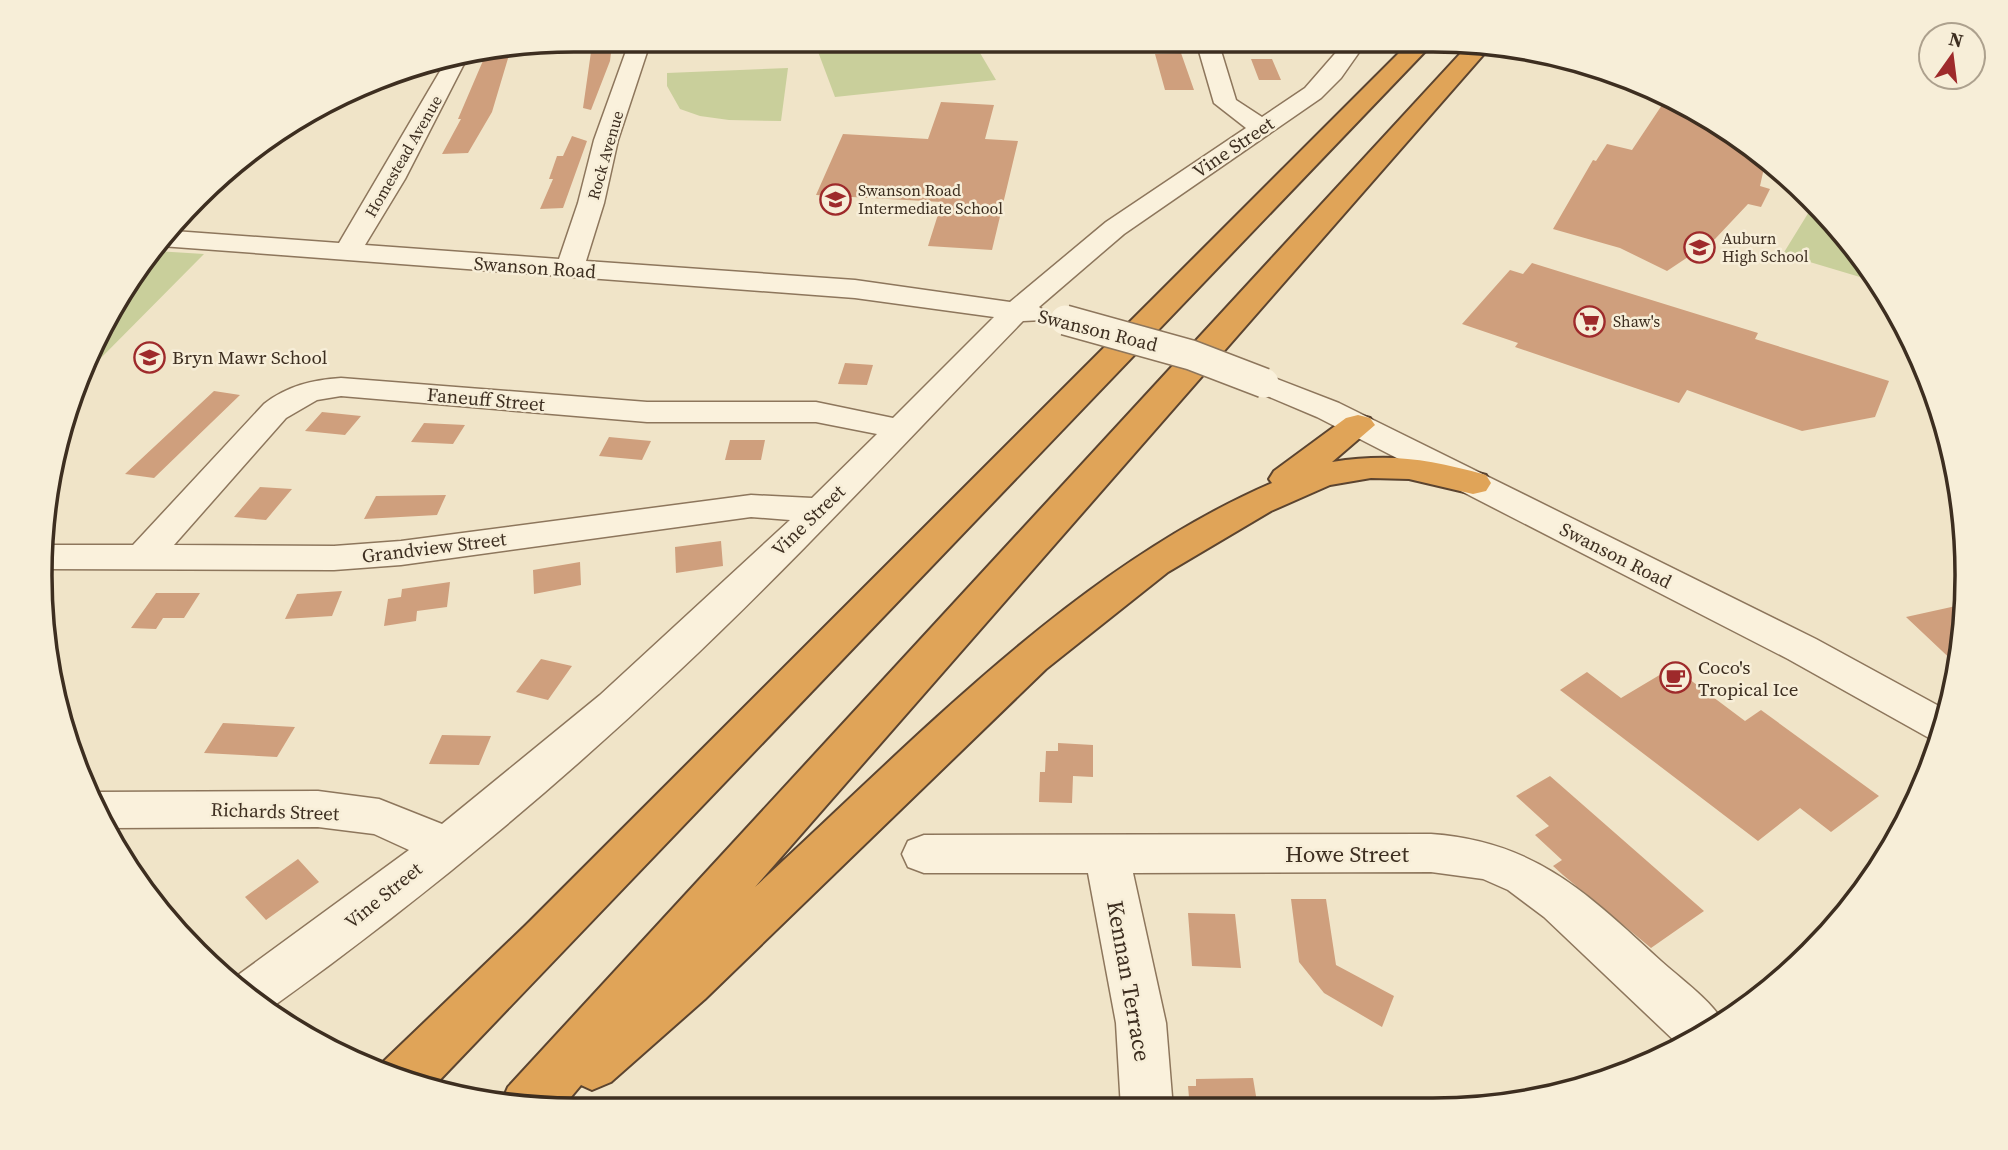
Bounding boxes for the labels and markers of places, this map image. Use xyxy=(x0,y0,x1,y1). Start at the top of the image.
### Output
place label: Swanson Road Intermediate School xyxy=(858,179,1003,219)
school or university icon: Swanson Road Intermediate School xyxy=(818,182,852,216)
place label: Auburn High School xyxy=(1722,227,1809,267)
school or university icon: Auburn High School xyxy=(1682,230,1716,264)
supermarket icon: Shaw's xyxy=(1573,304,1607,338)
place label: Shaw's xyxy=(1613,310,1660,332)
school or university icon: Bryn Mawr School xyxy=(132,340,166,374)
place label: Bryn Mawr School xyxy=(172,344,328,370)
place label: Coco's Tropical Ice xyxy=(1698,654,1798,702)
cafe icon: Coco's Tropical Ice xyxy=(1658,661,1692,695)

